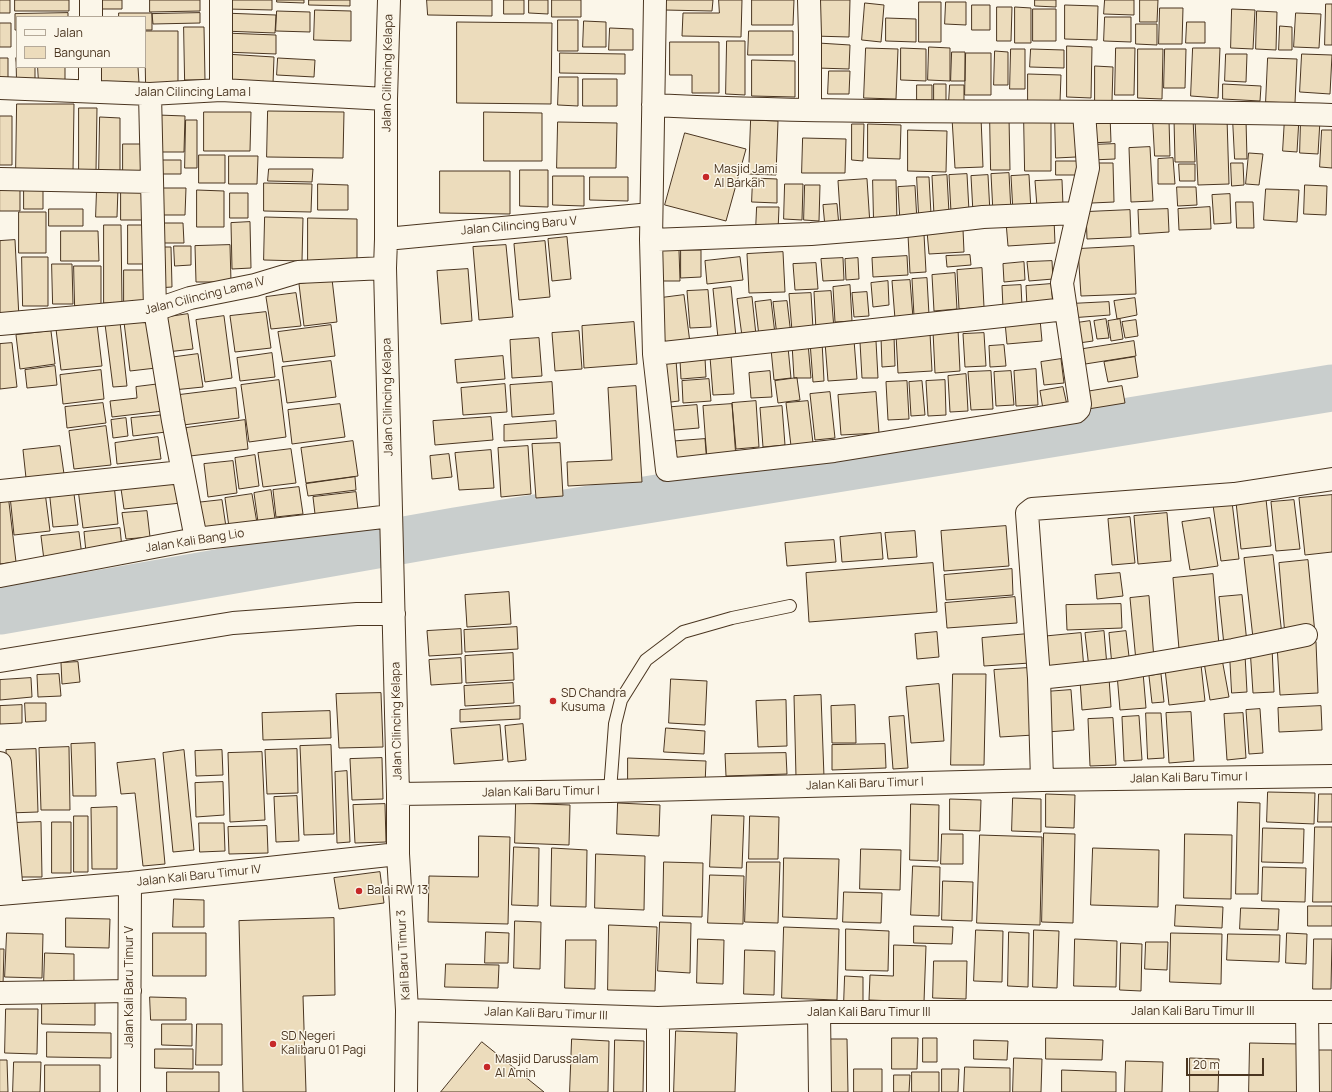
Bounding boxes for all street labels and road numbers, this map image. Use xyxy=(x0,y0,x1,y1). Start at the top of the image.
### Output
street label: Jalan Cilincing Kelapa xyxy=(380,14,396,132)
street label: Jalan Cilincing Lama I xyxy=(135,86,251,100)
street label: Jalan Cilincing Baru V xyxy=(460,214,578,238)
street label: Jalan Cilincing Lama IV xyxy=(143,274,267,318)
street label: Jalan Cilincing Kelapa xyxy=(380,338,396,456)
street label: Jalan Kali Bang Lio xyxy=(145,526,245,556)
street label: Jalan Cilincing Kelapa xyxy=(389,662,405,780)
street label: Jalan Kali Baru Timur I xyxy=(1130,770,1248,786)
street label: Jalan Kali Baru Timur I xyxy=(806,775,924,793)
street label: Jalan Kali Baru Timur I xyxy=(482,784,600,800)
street label: Jalan Kali Baru Timur IV xyxy=(136,862,262,890)
street label: Kali Baru Timur 3 xyxy=(394,910,414,1000)
street label: Jalan Kali Baru Timur V xyxy=(123,926,137,1048)
street label: Jalan Kali Baru Timur III xyxy=(484,1005,608,1023)
street label: Jalan Kali Baru Timur III xyxy=(1131,1005,1255,1019)
street label: Jalan Kali Baru Timur III xyxy=(807,1006,931,1020)

